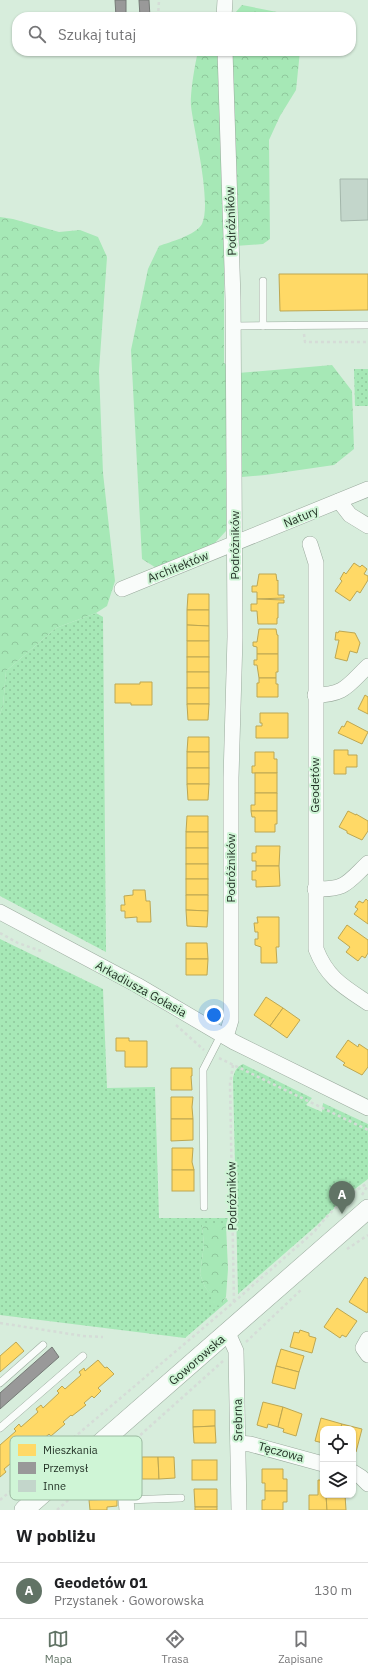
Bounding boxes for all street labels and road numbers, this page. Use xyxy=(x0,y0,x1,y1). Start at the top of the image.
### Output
street label: Podróżników xyxy=(222,186,239,256)
street label: Natury xyxy=(281,503,321,531)
street label: Podróżników xyxy=(227,510,242,580)
street label: Architektów xyxy=(145,547,211,586)
street label: Geodetów xyxy=(307,757,322,813)
street label: Podróżników xyxy=(223,833,238,903)
street label: Arkadiusza Gołasia xyxy=(93,957,190,1020)
street label: Podróżników xyxy=(223,1161,240,1231)
street label: Goworowska xyxy=(165,1331,228,1388)
street label: Srebrna xyxy=(230,1398,245,1441)
street label: Tęczowa xyxy=(257,1438,306,1465)

